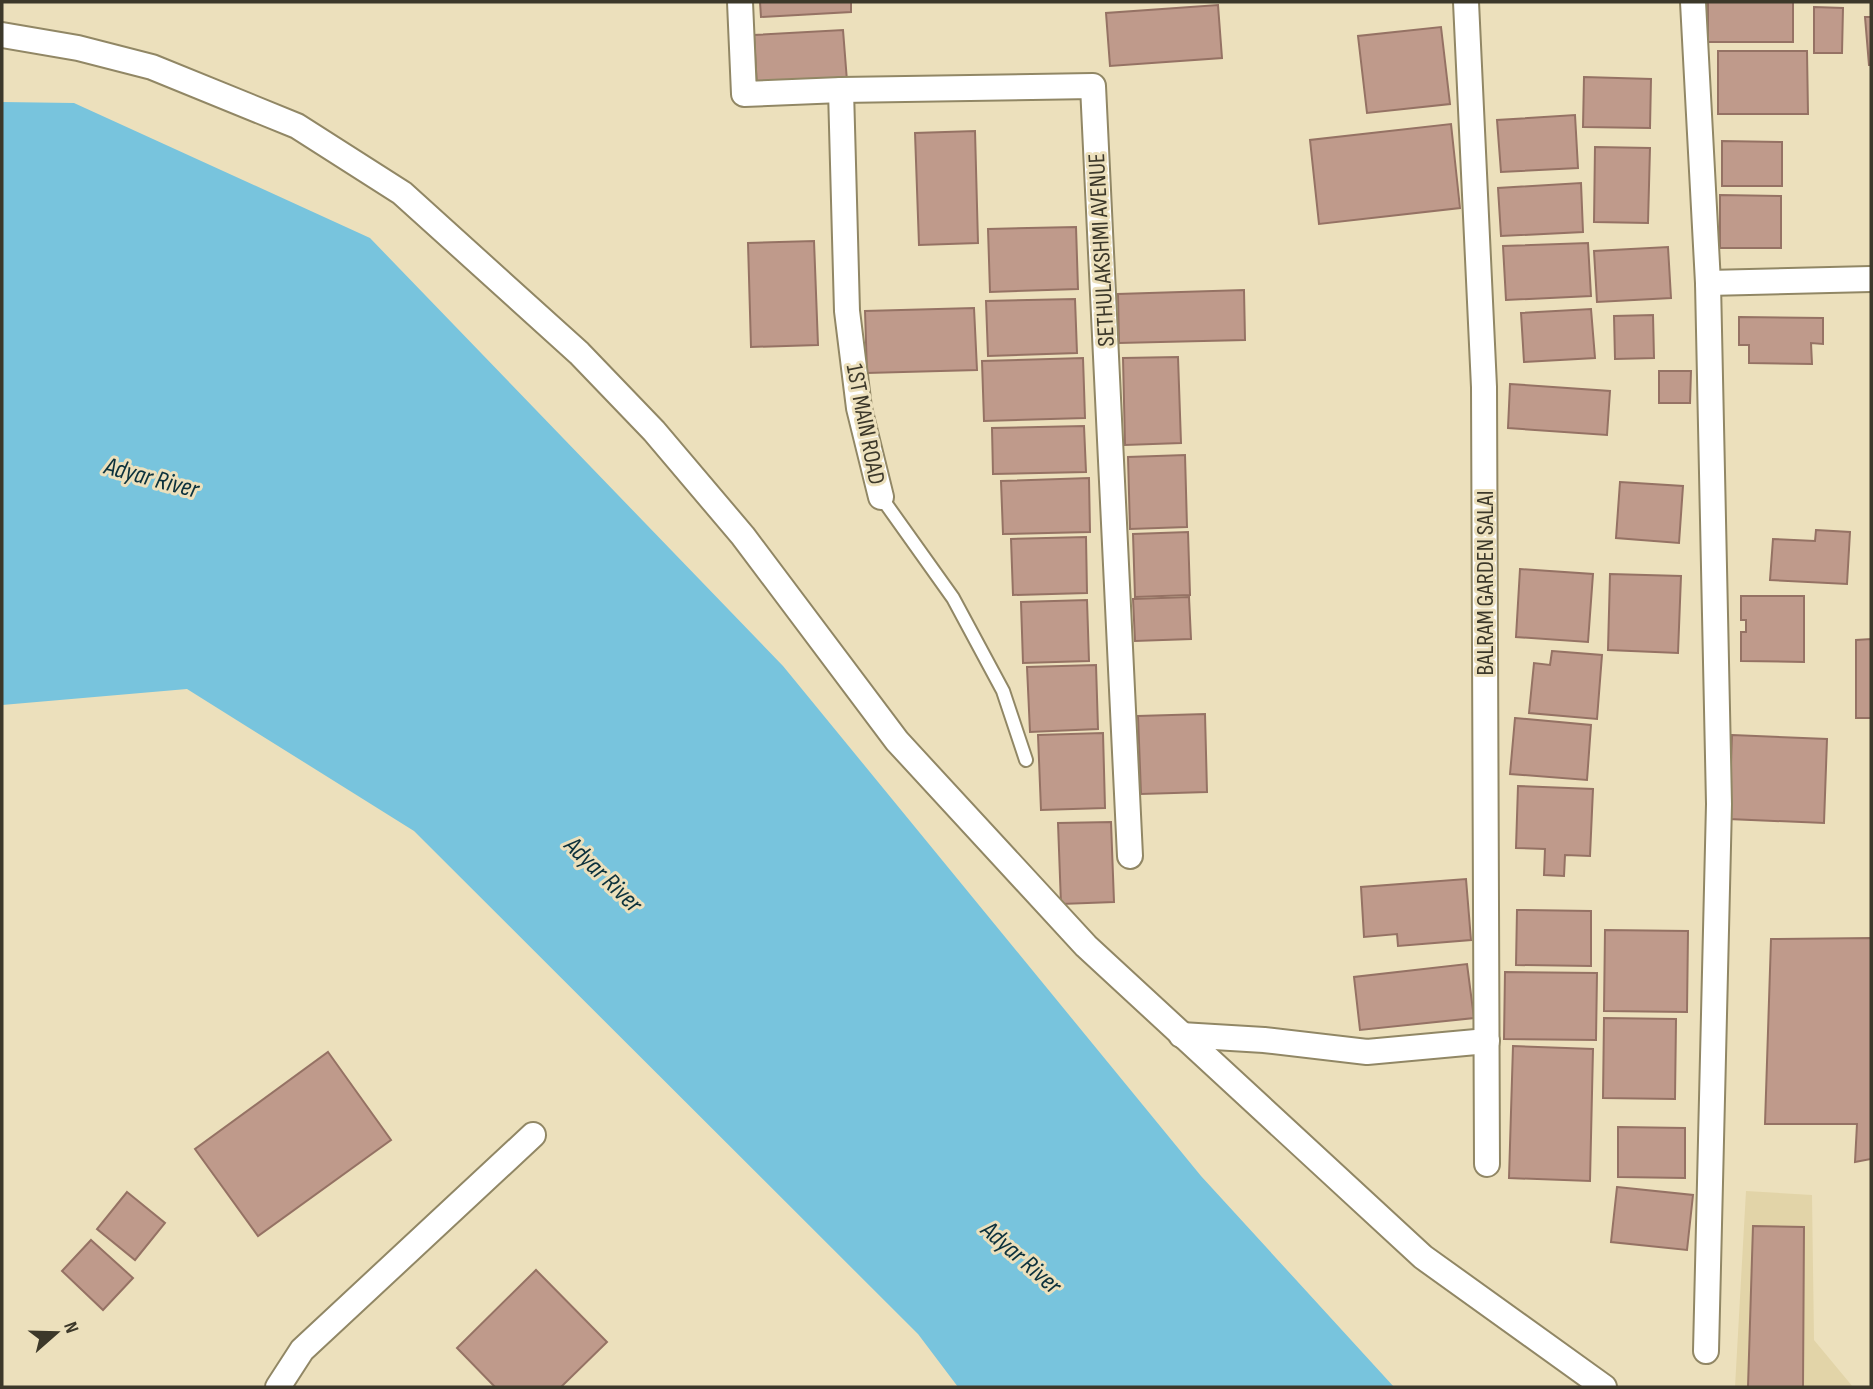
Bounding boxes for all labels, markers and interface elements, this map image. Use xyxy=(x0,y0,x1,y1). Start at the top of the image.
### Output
street label: SETHULAKSHMI AVENUE xyxy=(1082,152,1121,348)
street label: 1ST MAIN ROAD xyxy=(840,361,891,487)
water label: Adyar River xyxy=(100,451,204,506)
street label: BALRAM GARDEN SALAI xyxy=(1471,491,1500,675)
water label: Adyar River xyxy=(557,830,650,921)
water label: Adyar River xyxy=(974,1214,1069,1302)
north arrow xyxy=(21,1298,91,1368)
text: N xyxy=(58,1319,83,1336)

